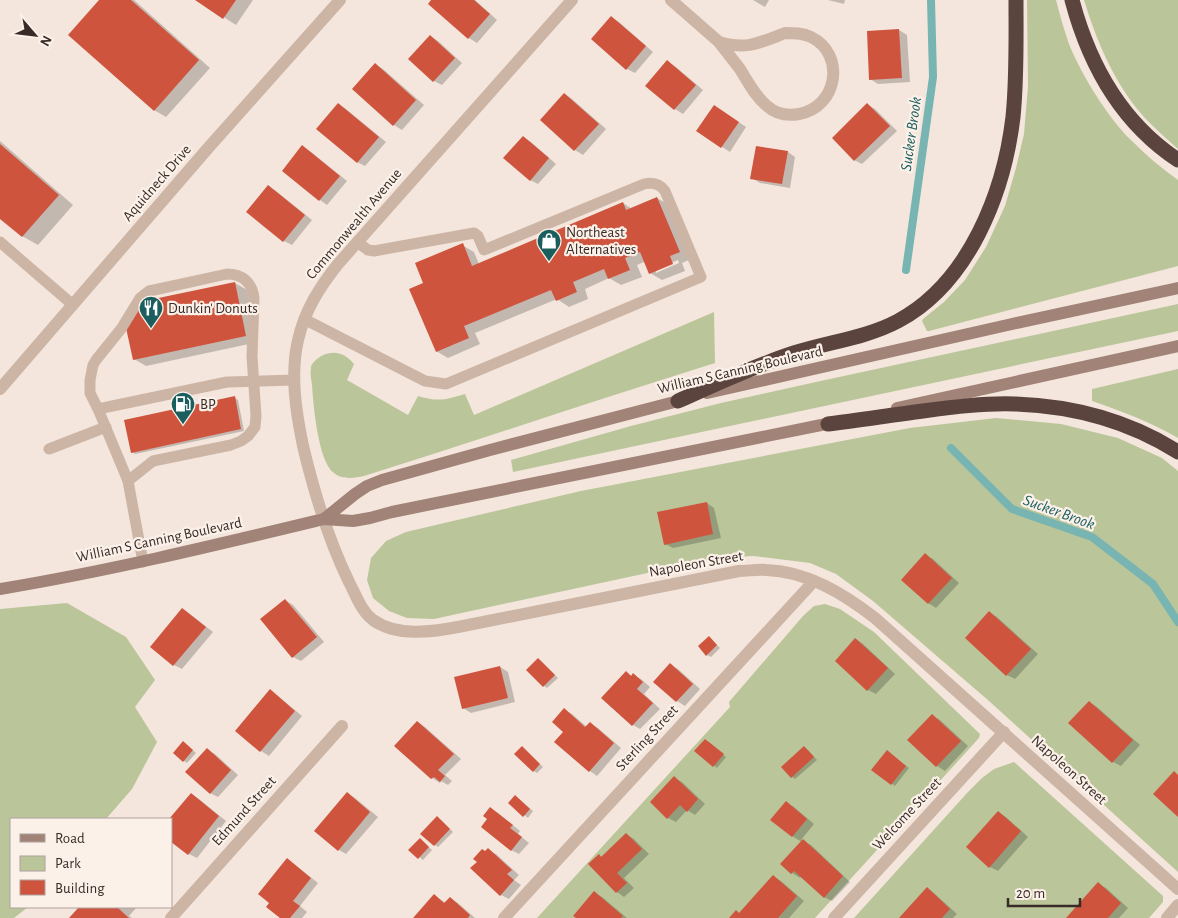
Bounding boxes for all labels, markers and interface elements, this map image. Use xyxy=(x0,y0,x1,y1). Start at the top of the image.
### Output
north arrow xyxy=(10,10,60,60)
text: N xyxy=(37,33,54,48)
water label: Sucker Brook xyxy=(898,96,924,172)
street label: Aquidneck Drive xyxy=(120,142,194,224)
street label: Commonwealth Avenue xyxy=(303,166,405,282)
place label: Northeast Alternatives xyxy=(566,225,636,257)
shop icon: Northeast Alternatives xyxy=(536,228,562,262)
restaurant icon: Dunkin' Donuts xyxy=(138,295,164,329)
place label: Dunkin' Donuts xyxy=(168,301,258,316)
street label: William S Canning Boulevard xyxy=(656,344,824,396)
fuel station icon: BP xyxy=(170,391,196,425)
place label: BP xyxy=(200,397,216,412)
water label: Sucker Brook xyxy=(1021,492,1097,532)
street label: William S Canning Boulevard xyxy=(75,515,243,565)
street label: Napoleon Street xyxy=(648,548,744,580)
street label: Sterling Street xyxy=(613,702,681,774)
street label: Napoleon Street xyxy=(1029,733,1110,808)
street label: Edmund Street xyxy=(209,773,279,848)
street label: Welcome Street xyxy=(870,775,944,853)
legend xyxy=(10,818,172,908)
text: Road xyxy=(55,831,85,846)
text: Park xyxy=(55,856,81,871)
scale bar xyxy=(1008,876,1080,908)
text: Building xyxy=(55,881,105,896)
text: 20 m xyxy=(1016,886,1045,901)

